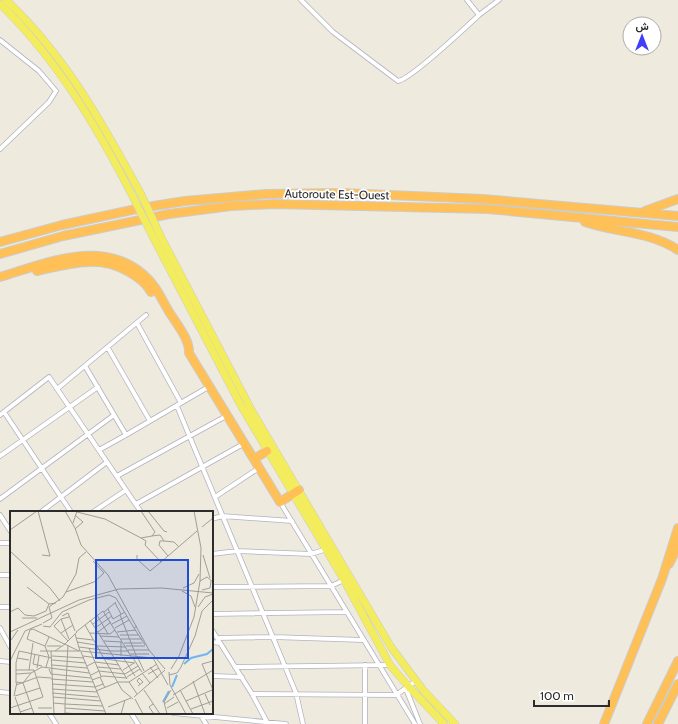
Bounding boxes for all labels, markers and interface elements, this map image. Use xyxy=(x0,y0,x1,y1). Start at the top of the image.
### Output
north arrow xyxy=(622,16,662,56)
text: ش xyxy=(635,19,649,33)
street label: Autoroute Est-Ouest xyxy=(284,186,390,202)
inset map xyxy=(10,511,213,714)
scale bar xyxy=(534,682,609,708)
text: 100 m xyxy=(540,688,574,703)

